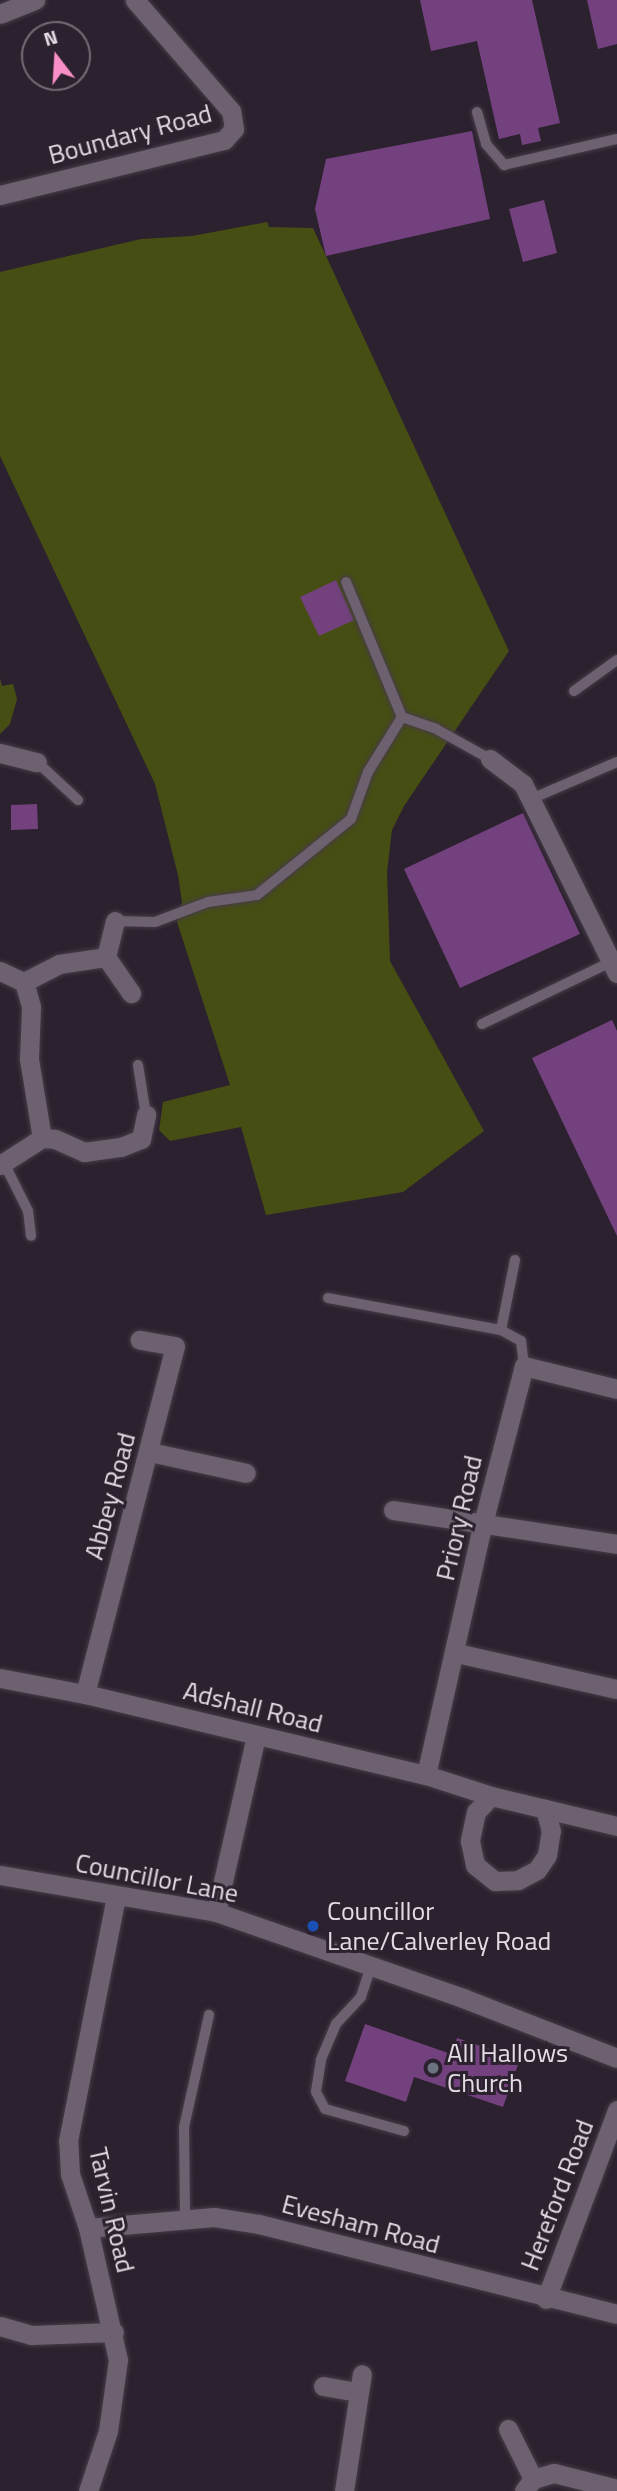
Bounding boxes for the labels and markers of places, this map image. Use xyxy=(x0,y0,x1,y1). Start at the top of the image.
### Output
place label: Councillor Lane/Calverley Road xyxy=(327,1895,551,1956)
marker: Councillor Lane/Calverley Road xyxy=(305,1918,321,1934)
place label: All Hallows Church xyxy=(447,2037,568,2098)
marker: All Hallows Church xyxy=(425,2060,441,2076)

